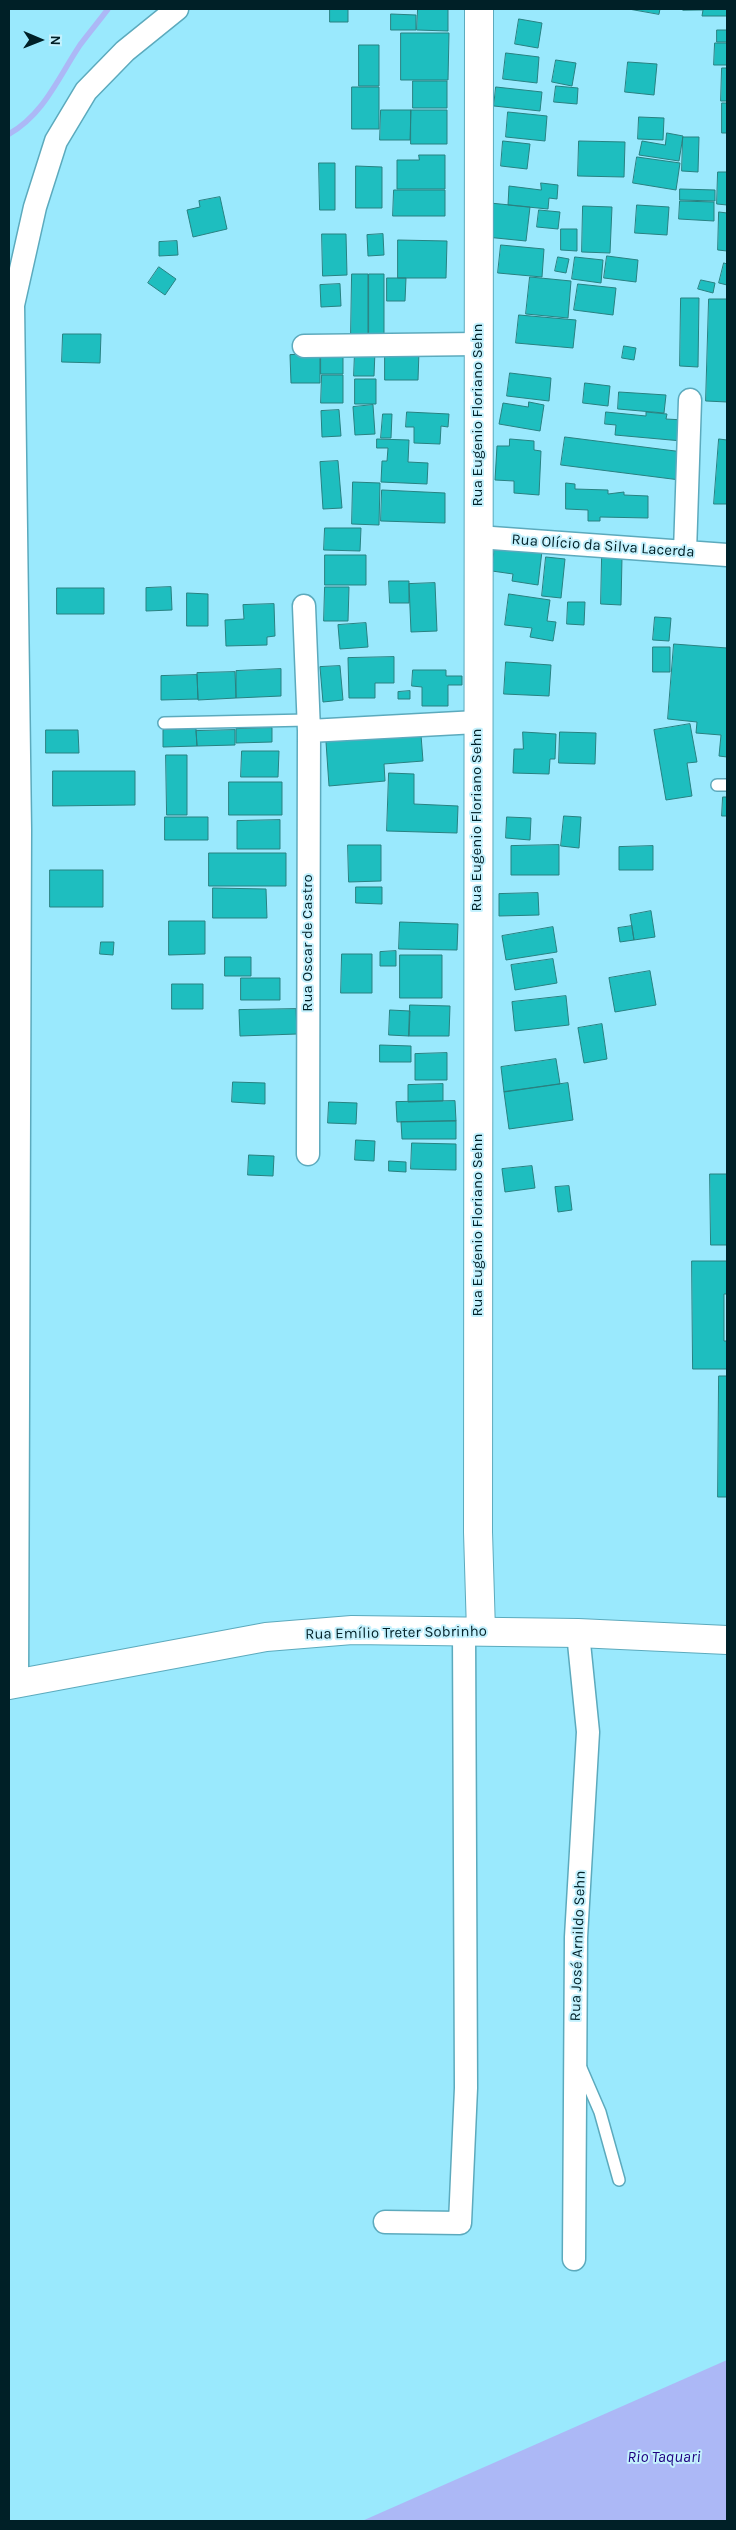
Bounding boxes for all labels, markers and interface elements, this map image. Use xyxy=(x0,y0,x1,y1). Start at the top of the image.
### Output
north arrow xyxy=(15,15,65,65)
text: N xyxy=(47,35,64,45)
street label: Rua Eugenio Floriano Sehn xyxy=(469,323,487,507)
street label: Rua Olício da Silva Lacerda xyxy=(511,531,695,561)
street label: Rua Eugenio Floriano Sehn xyxy=(468,728,486,912)
street label: Rua Oscar de Castro xyxy=(299,874,317,1012)
street label: Rua Eugenio Floriano Sehn xyxy=(469,1133,487,1317)
street label: Rua Emílio Treter Sobrinho xyxy=(305,1622,487,1644)
street label: Rua José Arnildo Sehn xyxy=(566,1870,590,2022)
water label: Rio Taquari xyxy=(627,2447,701,2467)

